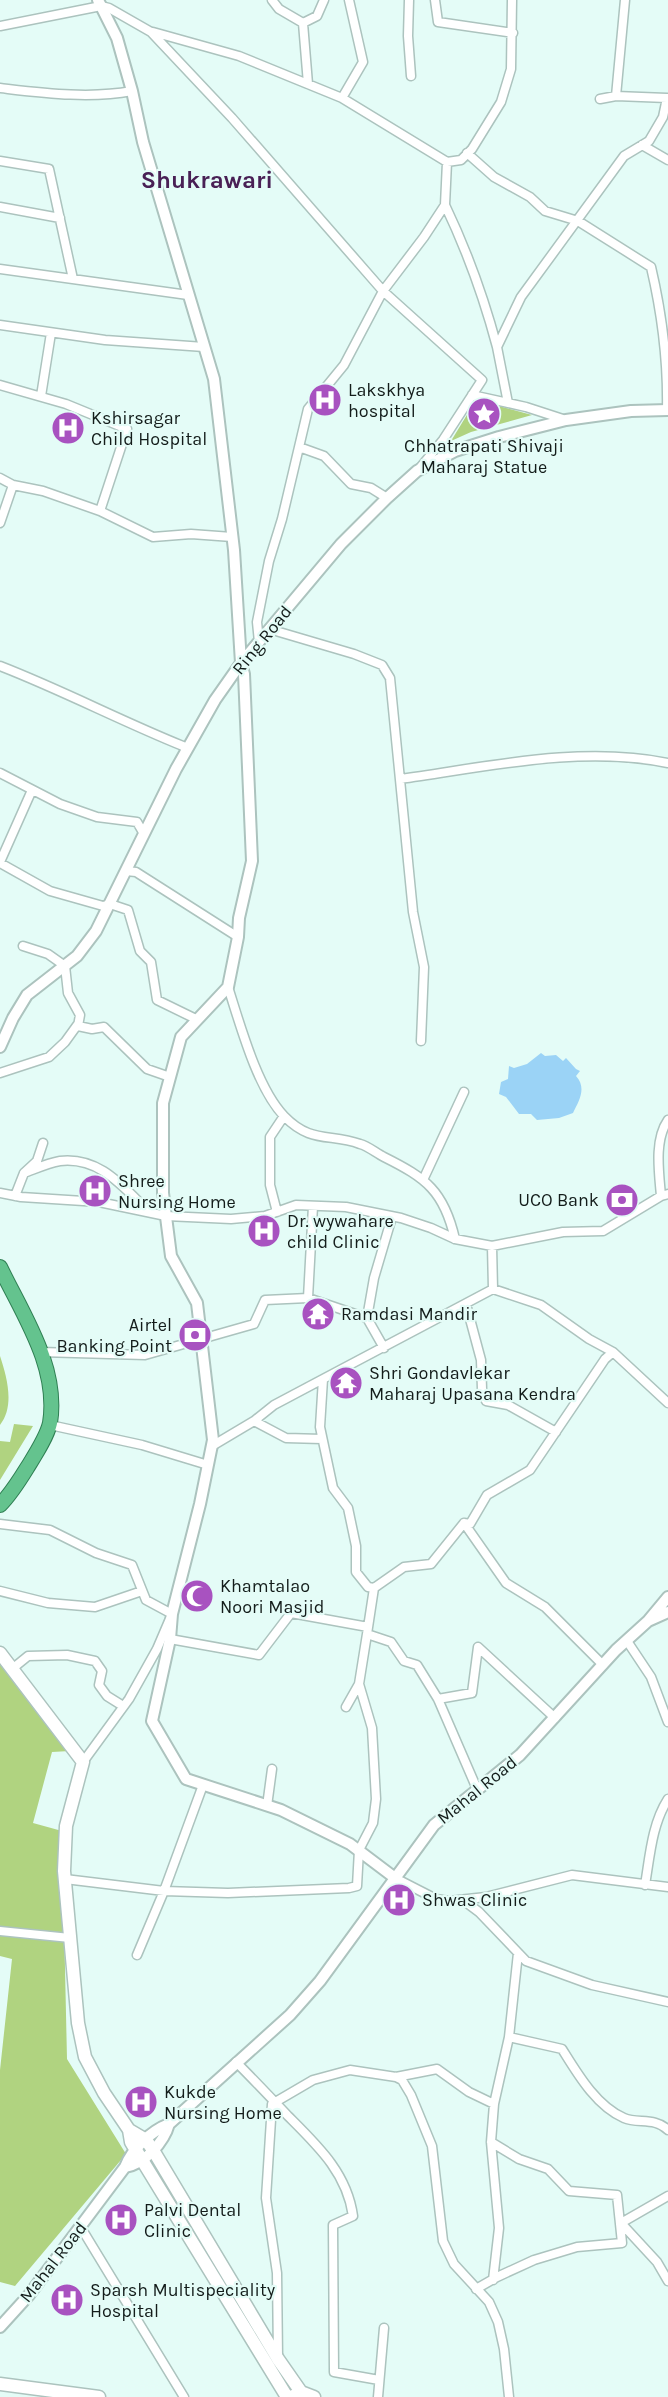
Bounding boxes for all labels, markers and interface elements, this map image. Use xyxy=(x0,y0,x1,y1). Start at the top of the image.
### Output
district label: Shukrawari xyxy=(141,166,273,194)
place label: Lakskhya hospital xyxy=(348,379,425,422)
hospital icon: Lakskhya hospital xyxy=(307,382,343,418)
place icon: Chhatrapati Shivaji Maharaj Statue xyxy=(466,396,502,432)
place label: Kshirsagar Child Hospital xyxy=(91,407,207,450)
hospital icon: Kshirsagar Child Hospital xyxy=(50,410,86,446)
place label: Chhatrapati Shivaji Maharaj Statue xyxy=(404,435,564,478)
street label: Ring Road xyxy=(227,601,297,679)
place label: Shree Nursing Home xyxy=(118,1170,236,1213)
hospital icon: Shree Nursing Home xyxy=(77,1173,113,1209)
bank icon: UCO Bank xyxy=(604,1182,640,1218)
place label: UCO Bank xyxy=(518,1189,599,1211)
place label: Dr. wywahare child Clinic xyxy=(287,1210,394,1253)
hospital icon: Dr. wywahare child Clinic xyxy=(246,1213,282,1249)
temple icon: Ramdasi Mandir xyxy=(300,1296,336,1332)
place label: Ramdasi Mandir xyxy=(341,1303,477,1325)
place label: Airtel Banking Point xyxy=(56,1314,172,1357)
bank icon: Airtel Banking Point xyxy=(177,1317,213,1353)
place label: Shri Gondavlekar Maharaj Upasana Kendra xyxy=(369,1362,576,1405)
temple icon: Shri Gondavlekar Maharaj Upasana Kendra xyxy=(328,1365,364,1401)
place label: Khamtalao Noori Masjid xyxy=(220,1575,324,1618)
mosque icon: Khamtalao Noori Masjid xyxy=(179,1578,215,1614)
street label: Mahal Road xyxy=(433,1751,521,1829)
hospital icon: Shwas Clinic xyxy=(381,1882,417,1918)
place label: Shwas Clinic xyxy=(422,1889,527,1911)
place label: Kukde Nursing Home xyxy=(164,2081,282,2124)
hospital icon: Kukde Nursing Home xyxy=(123,2084,159,2120)
place label: Palvi Dental Clinic xyxy=(144,2199,241,2242)
hospital icon: Palvi Dental Clinic xyxy=(103,2202,139,2238)
street label: Mahal Road xyxy=(15,2217,91,2307)
place label: Sparsh Multispeciality Hospital xyxy=(90,2279,276,2322)
hospital icon: Sparsh Multispeciality Hospital xyxy=(49,2282,85,2318)

